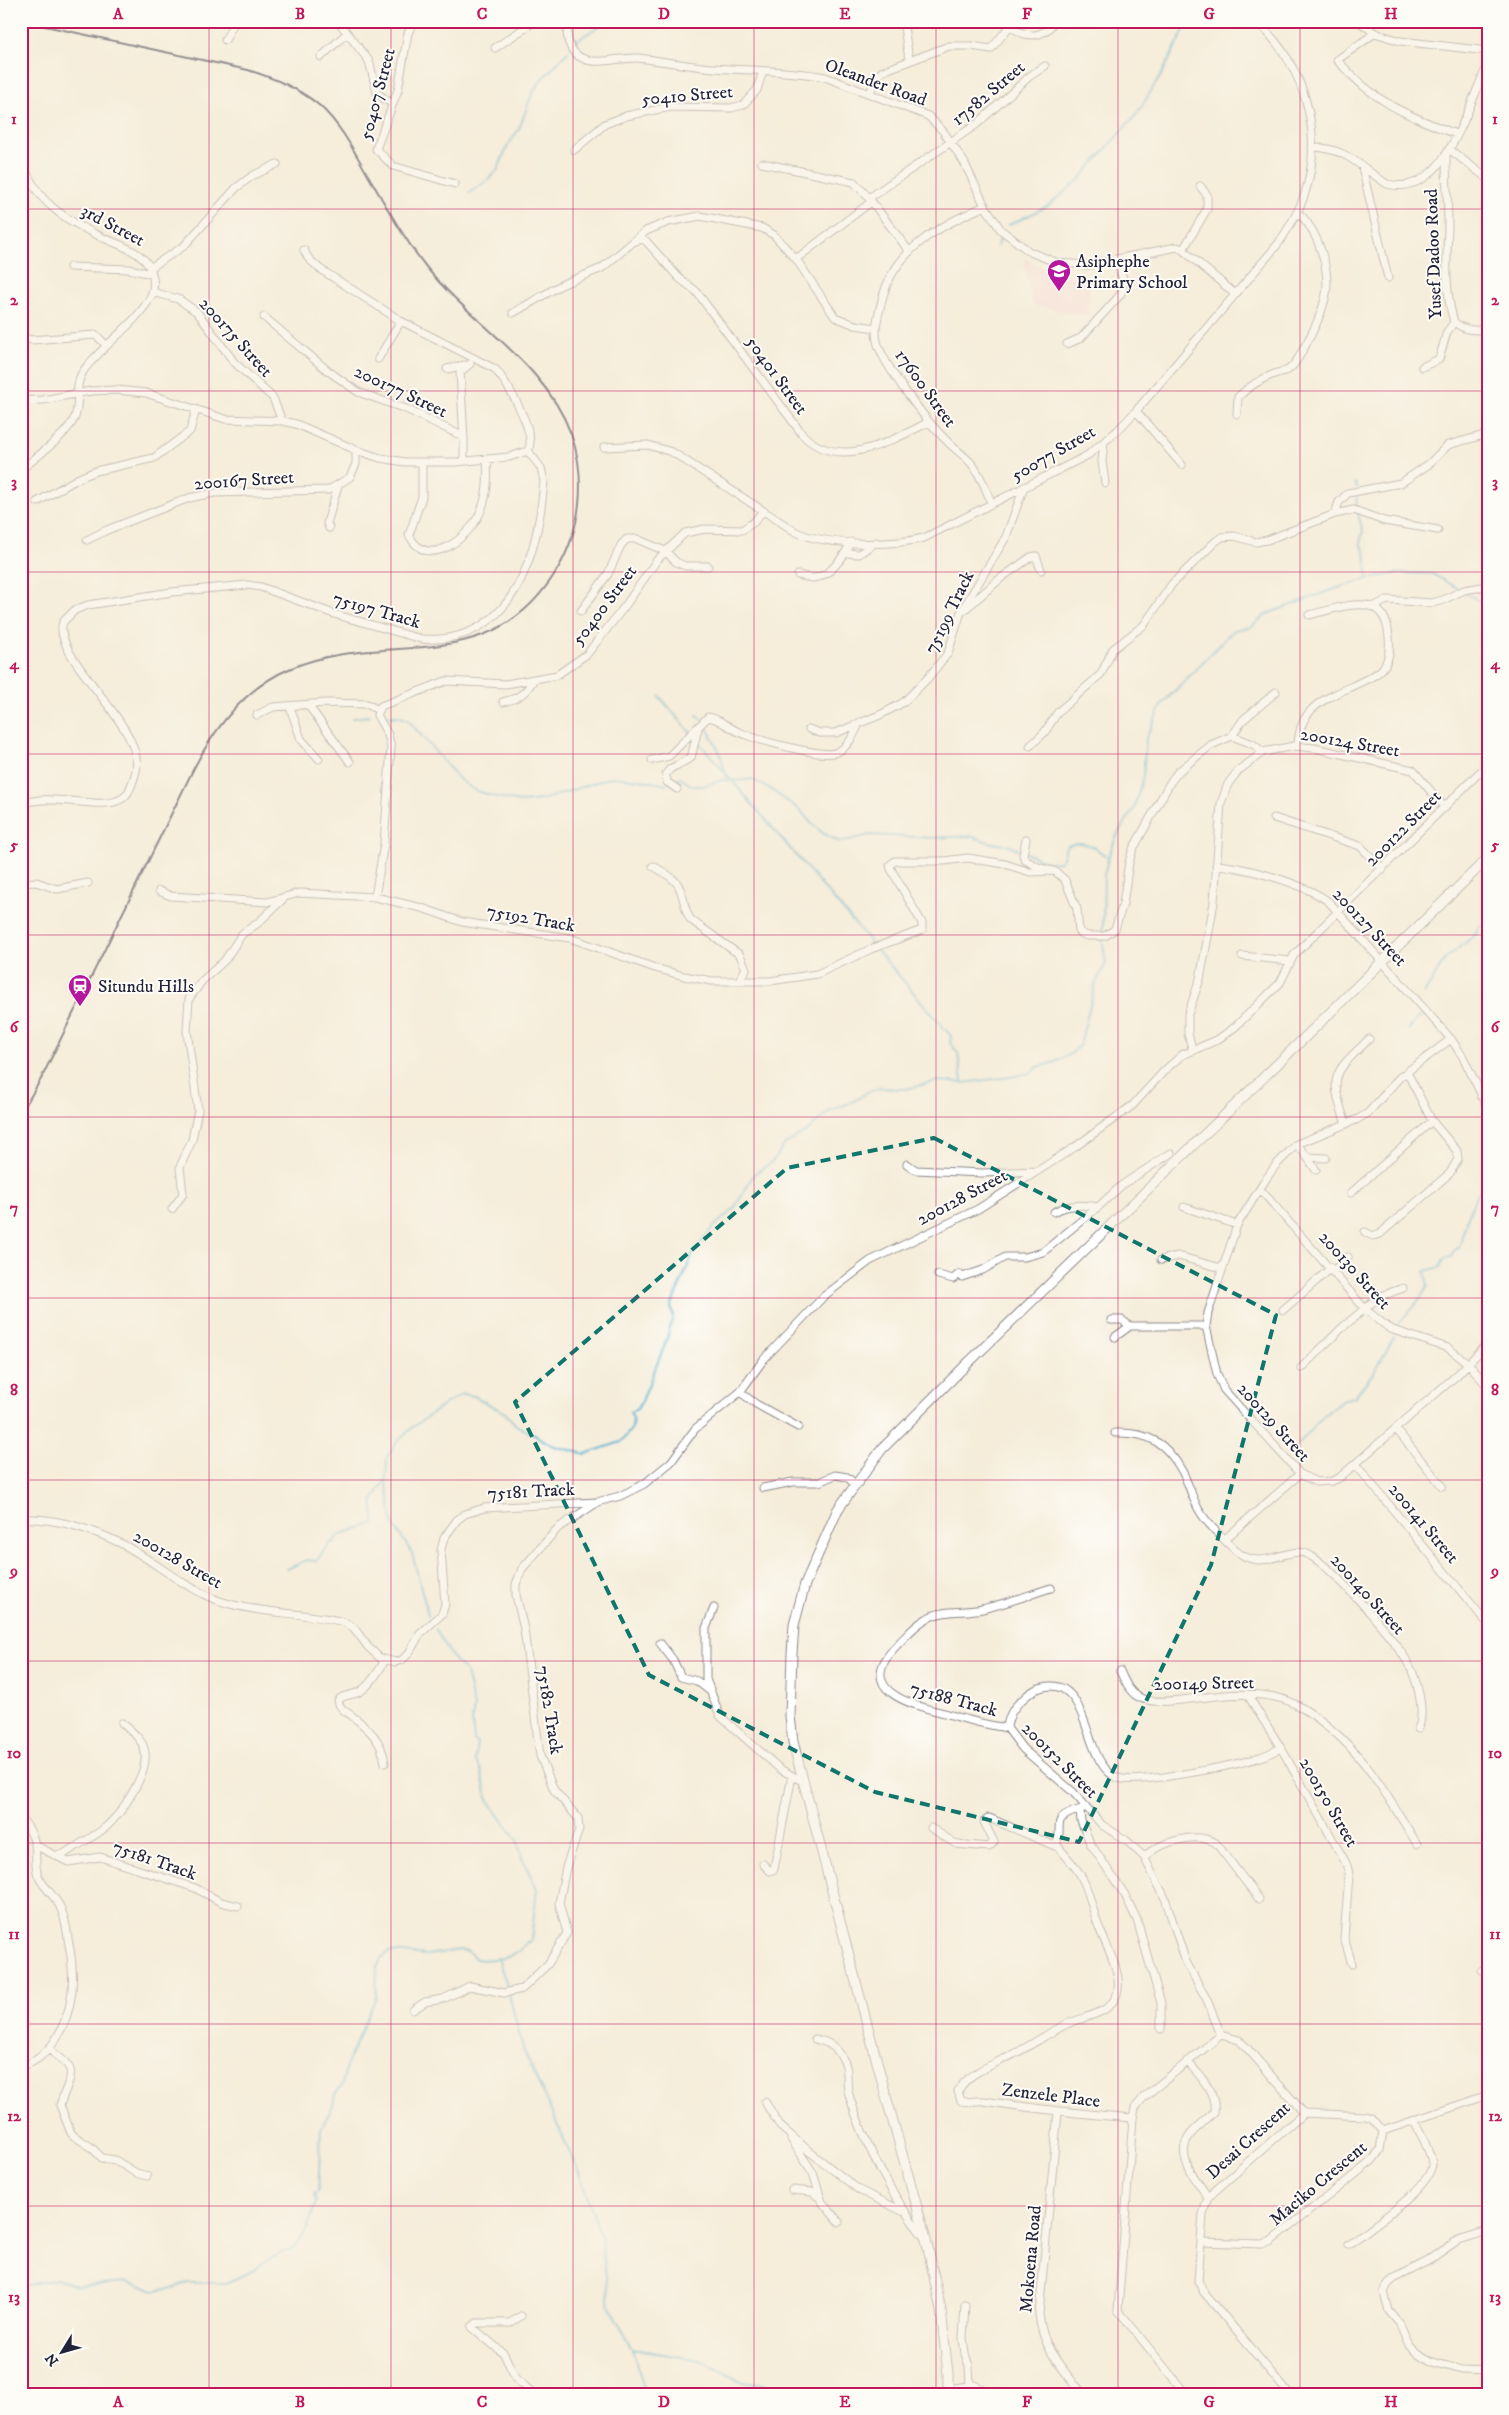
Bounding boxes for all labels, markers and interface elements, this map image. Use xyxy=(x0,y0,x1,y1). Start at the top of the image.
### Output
text: A xyxy=(112,4,124,24)
text: B xyxy=(295,4,305,24)
text: C xyxy=(477,4,487,24)
text: D xyxy=(658,4,670,24)
text: E xyxy=(839,4,851,24)
text: F xyxy=(1022,4,1032,24)
text: G xyxy=(1203,4,1215,24)
text: H xyxy=(1384,4,1398,24)
street label: 50407 Street xyxy=(355,46,401,143)
street label: Oleander Road xyxy=(822,54,930,112)
street label: 17582 Street xyxy=(947,57,1030,131)
street label: 50410 Street xyxy=(640,81,734,111)
text: 1 xyxy=(11,109,17,129)
text: 1 xyxy=(1492,109,1498,129)
street label: Yusef Dadoo Road xyxy=(1421,188,1447,320)
street label: 3rd Street xyxy=(77,200,148,252)
place label: Asiphephe Primary School xyxy=(1076,251,1188,294)
school or university icon: Asiphephe Primary School xyxy=(1046,258,1072,292)
text: 2 xyxy=(10,290,19,310)
text: 2 xyxy=(1491,290,1500,310)
street label: 200175 Street xyxy=(194,293,277,382)
street label: 50401 Street xyxy=(740,332,812,419)
street label: 17600 Street xyxy=(889,345,961,432)
street label: 200177 Street xyxy=(351,361,451,423)
street label: 50077 Street xyxy=(1007,421,1100,487)
street label: 200167 Street xyxy=(193,467,295,495)
text: 3 xyxy=(11,472,17,492)
text: 3 xyxy=(1492,472,1498,492)
street label: 50400 Street xyxy=(568,561,642,650)
street label: 75199 Track xyxy=(920,567,979,658)
street label: 75197 Track xyxy=(330,588,423,634)
text: 4 xyxy=(8,654,19,674)
text: 4 xyxy=(1489,654,1500,674)
street label: 200124 Street xyxy=(1298,723,1401,763)
street label: 200122 Street xyxy=(1361,786,1447,871)
text: 5 xyxy=(9,835,18,855)
text: 5 xyxy=(1490,835,1499,855)
street label: 200127 Street xyxy=(1327,884,1411,972)
street label: 75192 Track xyxy=(485,900,577,938)
station icon: Situndu Hills xyxy=(67,973,93,1007)
place label: Situndu Hills xyxy=(98,976,194,998)
text: 6 xyxy=(10,1017,20,1037)
text: 6 xyxy=(1491,1017,1501,1037)
street label: 200128 Street xyxy=(914,1165,1012,1231)
text: 7 xyxy=(10,1198,18,1218)
text: 7 xyxy=(1491,1198,1499,1218)
street label: 200130 Street xyxy=(1313,1227,1395,1314)
street label: 200129 Street xyxy=(1232,1379,1315,1467)
text: 8 xyxy=(10,1380,18,1400)
text: 8 xyxy=(1491,1380,1499,1400)
street label: 75181 Track xyxy=(487,1479,575,1505)
street label: 200141 Street xyxy=(1383,1479,1463,1568)
street label: 200128 Street xyxy=(129,1526,226,1594)
street label: 200140 Street xyxy=(1325,1550,1409,1640)
text: 9 xyxy=(9,1561,18,1581)
text: 9 xyxy=(1490,1561,1499,1581)
street label: 75182 Track xyxy=(531,1664,567,1756)
street label: 200149 Street xyxy=(1154,1672,1255,1696)
street label: 75188 Track xyxy=(908,1678,1000,1722)
street label: 200152 Street xyxy=(1017,1718,1102,1804)
text: 10 xyxy=(7,1743,22,1763)
text: 10 xyxy=(1488,1743,1503,1763)
street label: 200150 Street xyxy=(1294,1754,1363,1851)
street label: 75181 Track xyxy=(110,1836,200,1886)
text: 11 xyxy=(8,1924,20,1944)
text: 11 xyxy=(1489,1924,1501,1944)
street label: Zenzele Place xyxy=(1000,2079,1101,2113)
street label: Desai Crescent xyxy=(1202,2097,1295,2184)
text: 12 xyxy=(7,2106,22,2126)
text: 12 xyxy=(1488,2106,1503,2126)
street label: Maciko Crescent xyxy=(1266,2137,1372,2231)
street label: Mokoena Road xyxy=(1015,2204,1047,2314)
text: 13 xyxy=(8,2287,20,2307)
text: 13 xyxy=(1489,2287,1501,2307)
north arrow xyxy=(38,2328,88,2378)
text: N xyxy=(41,2349,63,2369)
text: A xyxy=(112,2392,124,2412)
text: B xyxy=(295,2392,305,2412)
text: C xyxy=(477,2392,487,2412)
text: D xyxy=(658,2392,670,2412)
text: E xyxy=(839,2392,851,2412)
text: F xyxy=(1022,2392,1032,2412)
text: G xyxy=(1203,2392,1215,2412)
text: H xyxy=(1384,2392,1398,2412)

